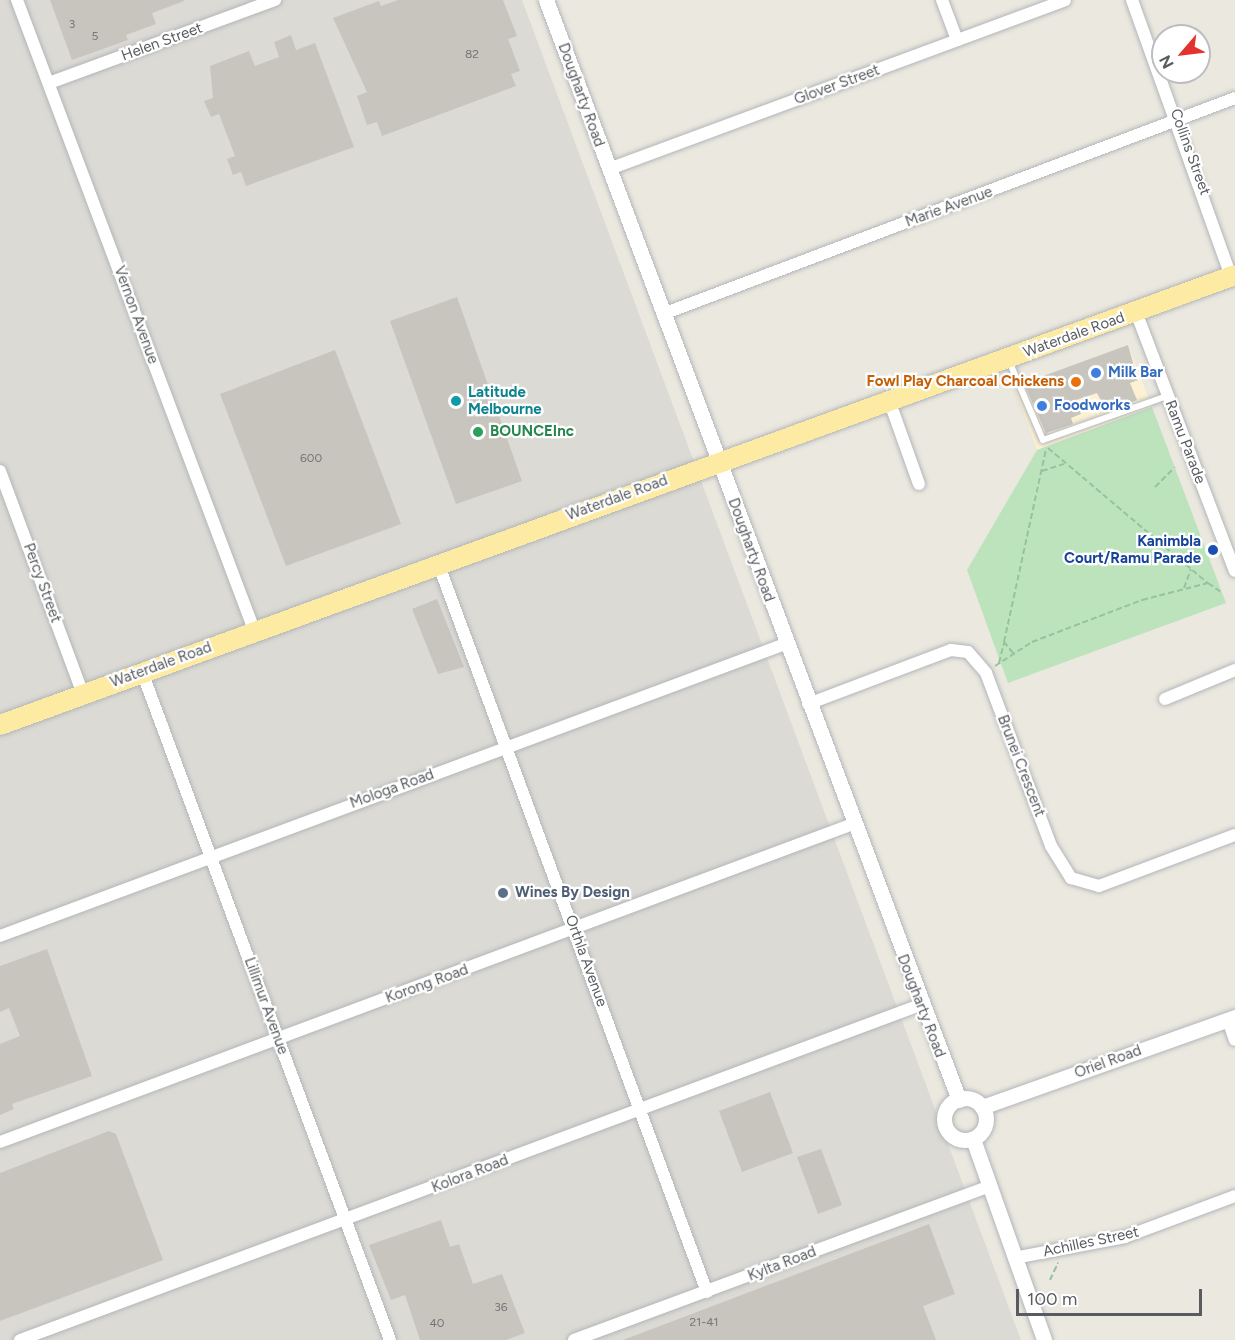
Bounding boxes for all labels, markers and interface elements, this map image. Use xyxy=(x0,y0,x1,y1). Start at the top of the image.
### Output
house number: 3 xyxy=(69,18,75,32)
street label: Helen Street xyxy=(119,19,205,65)
north arrow xyxy=(1151,24,1211,84)
house number: 5 xyxy=(92,30,98,44)
street label: Dougharty Road xyxy=(554,41,608,149)
house number: 82 xyxy=(465,48,479,62)
text: N xyxy=(1155,52,1178,72)
street label: Glover Street xyxy=(792,61,882,109)
street label: Collins Street xyxy=(1166,106,1214,198)
street label: Marie Avenue xyxy=(903,183,995,231)
street label: Vernon Avenue xyxy=(110,264,162,366)
street label: Waterdale Road xyxy=(1021,308,1127,362)
place label: Milk Bar xyxy=(1108,364,1163,382)
marker: Milk Bar xyxy=(1089,366,1103,380)
place label: Fowl Play Charcoal Chickens xyxy=(867,373,1064,391)
marker: Fowl Play Charcoal Chickens xyxy=(1069,375,1083,389)
place label: Latitude Melbourne xyxy=(468,383,542,418)
marker: Latitude Melbourne xyxy=(449,394,463,408)
place label: Foodworks xyxy=(1054,397,1130,415)
street label: Ramu Parade xyxy=(1161,398,1209,486)
marker: Foodworks xyxy=(1035,399,1049,413)
place label: BOUNCEInc xyxy=(490,423,574,441)
marker: BOUNCEInc xyxy=(471,425,485,439)
house number: 600 xyxy=(300,452,322,466)
street label: Waterdale Road xyxy=(564,471,670,525)
street label: Dougharty Road xyxy=(724,496,778,604)
place label: Kanimbla Court/Ramu Parade xyxy=(1064,532,1201,567)
street label: Percy Street xyxy=(19,541,65,625)
marker: Kanimbla Court/Ramu Parade xyxy=(1206,543,1220,557)
street label: Waterdale Road xyxy=(108,638,214,692)
street label: Brunei Crescent xyxy=(993,712,1049,820)
street label: Mologa Road xyxy=(348,765,436,813)
place label: Wines By Design xyxy=(515,884,630,902)
marker: Wines By Design xyxy=(496,886,510,900)
street label: Orthla Avenue xyxy=(561,913,611,1009)
street label: Dougharty Road xyxy=(893,952,949,1060)
street label: Lillimur Avenue xyxy=(240,955,292,1057)
street label: Korong Road xyxy=(383,961,471,1007)
street label: Oriel Road xyxy=(1072,1042,1144,1082)
street label: Kolora Road xyxy=(429,1151,511,1197)
street label: Achilles Street xyxy=(1041,1223,1141,1261)
street label: Kylta Road xyxy=(745,1243,819,1285)
scale bar xyxy=(1019,1277,1205,1315)
text: 100 m xyxy=(1027,1288,1077,1310)
house number: 36 xyxy=(494,1301,508,1315)
house number: 21-41 xyxy=(689,1316,719,1330)
house number: 40 xyxy=(429,1317,445,1331)

